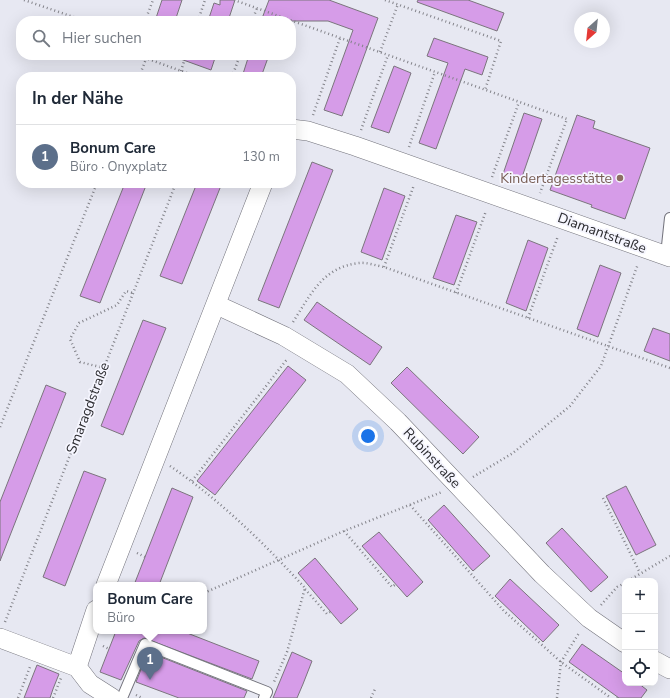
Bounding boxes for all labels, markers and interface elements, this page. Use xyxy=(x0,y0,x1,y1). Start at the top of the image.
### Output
north arrow xyxy=(574,12,610,48)
search box xyxy=(16,16,296,60)
icon: search xyxy=(30,27,52,49)
text: Hier suchen xyxy=(62,28,142,48)
text: In der Nähe xyxy=(32,87,123,110)
text: Bonum Care xyxy=(70,138,156,158)
text: 1 xyxy=(41,148,49,166)
text: 130 m xyxy=(242,148,280,166)
text: Büro · Onyxplatz xyxy=(70,158,167,176)
place label: Kindertagesstätte xyxy=(500,169,612,188)
marker: Kindertagesstätte xyxy=(615,173,625,183)
street label: Diamantstraße xyxy=(555,208,649,258)
street label: Smaragdstraße xyxy=(62,359,114,457)
street label: Rubinstraße xyxy=(399,424,465,492)
your location xyxy=(358,426,378,446)
map controls xyxy=(622,578,658,686)
button: + xyxy=(622,578,658,614)
popup xyxy=(93,582,207,634)
text: Bonum Care xyxy=(107,589,193,609)
text: Büro xyxy=(107,609,135,627)
button: − xyxy=(622,614,658,650)
pin: 1 xyxy=(137,647,163,680)
button: locate xyxy=(622,650,658,686)

